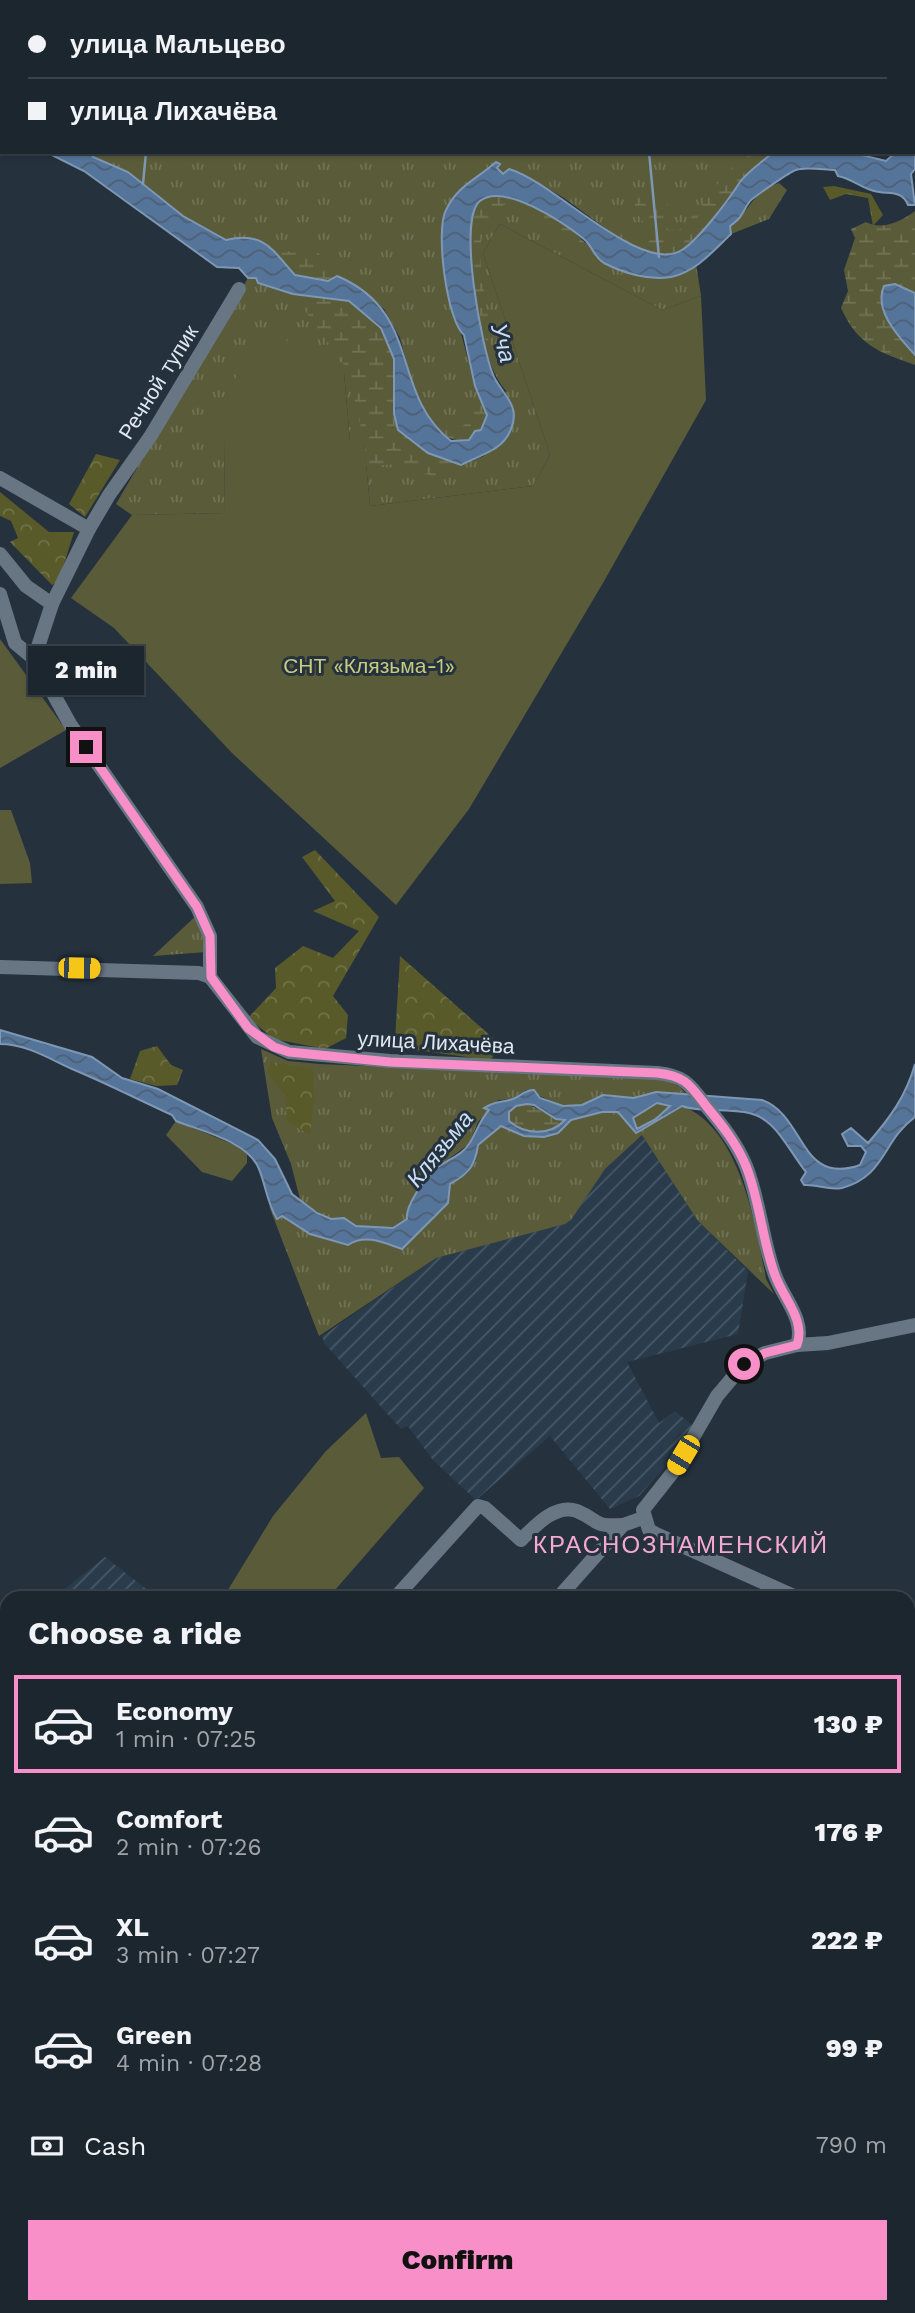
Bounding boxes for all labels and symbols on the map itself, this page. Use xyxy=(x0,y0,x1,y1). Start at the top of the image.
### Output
street label: Речной тупик xyxy=(113,320,203,444)
water label: Уча xyxy=(485,320,521,366)
callout: 2 min xyxy=(28,646,144,694)
park label: СНТ «Клязьма-1» xyxy=(283,653,455,678)
route end xyxy=(70,731,102,763)
car xyxy=(58,957,101,979)
street label: улица Лихачёва xyxy=(357,1025,515,1059)
water label: Клязьма xyxy=(401,1105,479,1193)
route start xyxy=(728,1348,760,1380)
car xyxy=(664,1432,703,1478)
district label: КРАСНОЗНАМЕНСКИЙ xyxy=(533,1531,829,1559)

